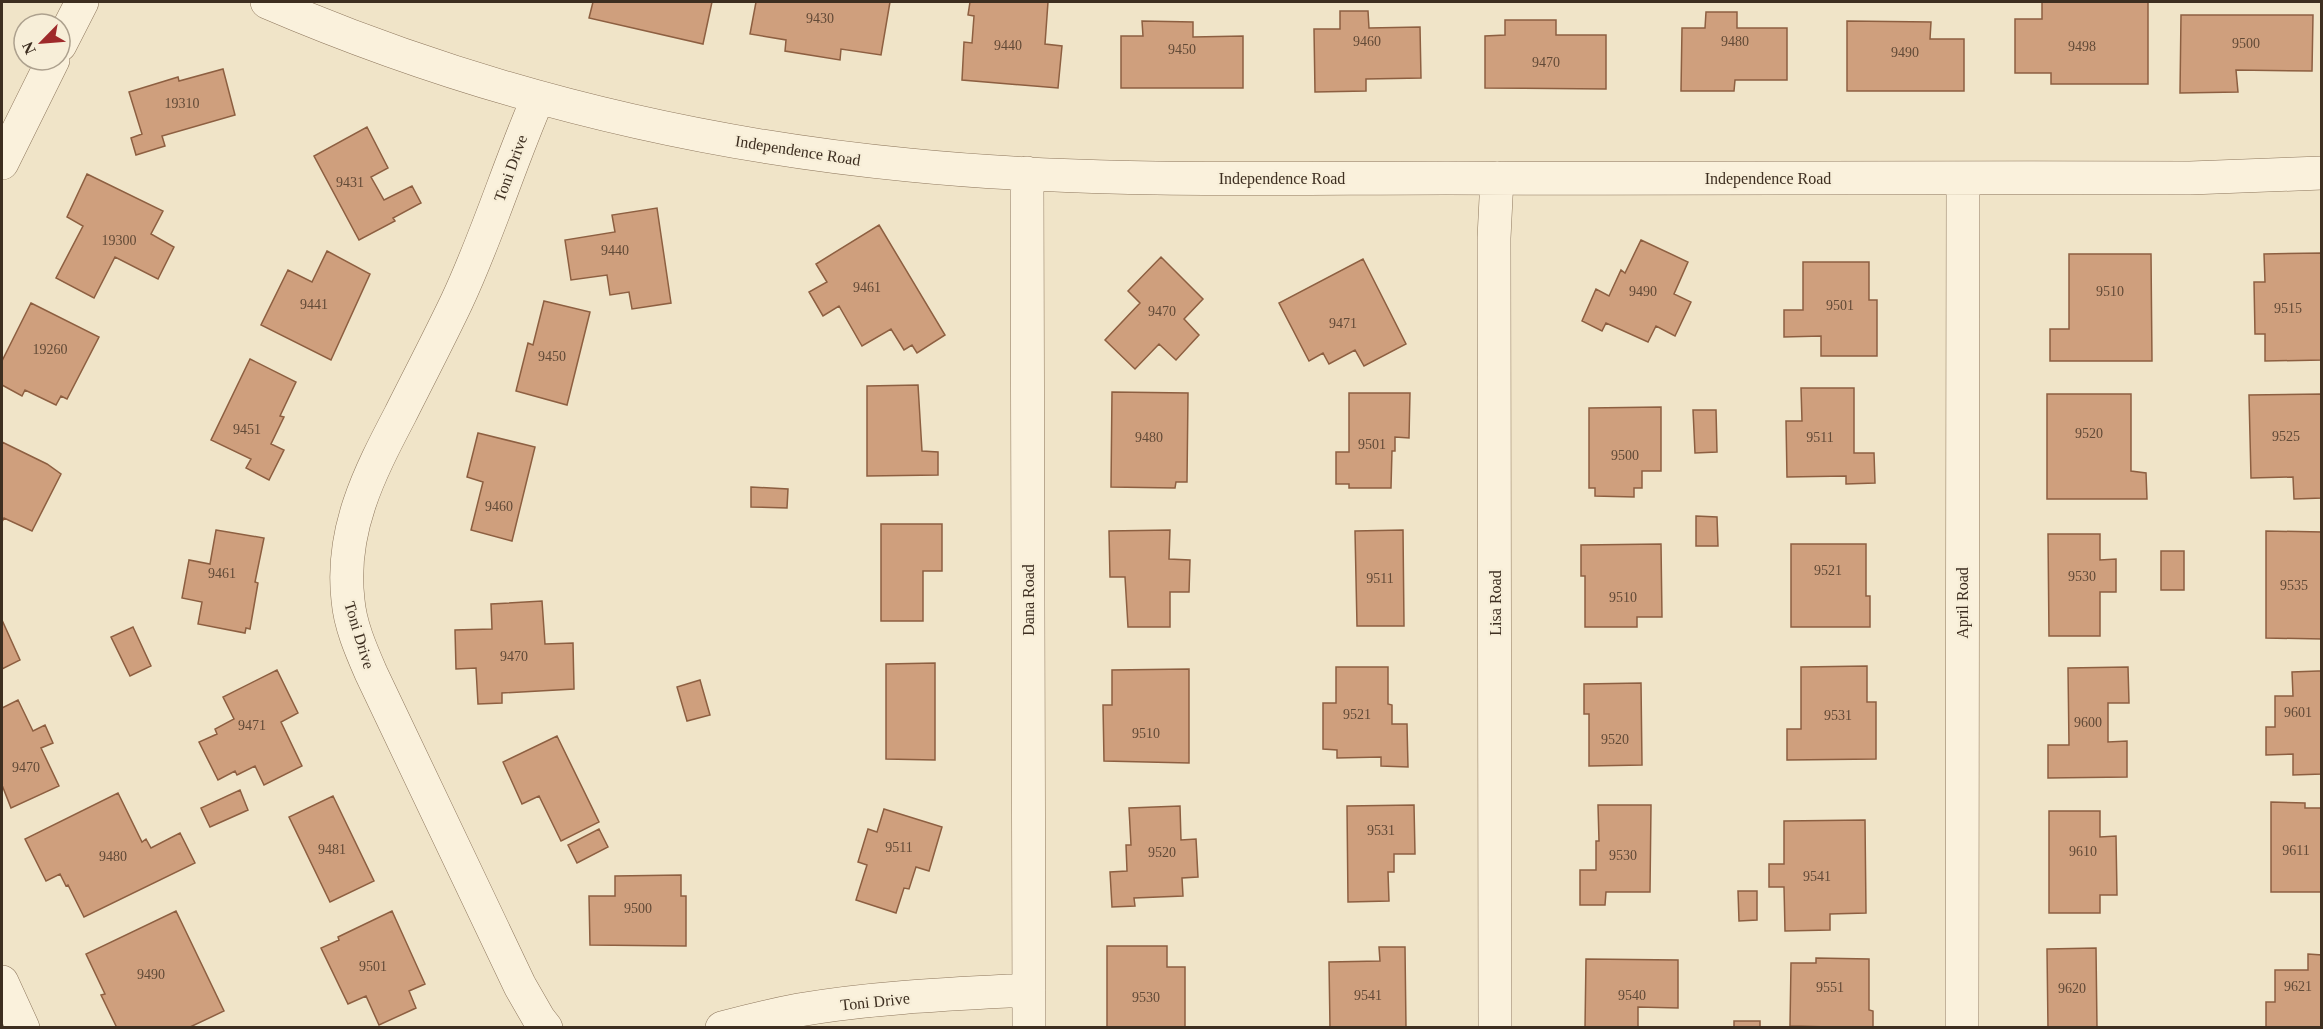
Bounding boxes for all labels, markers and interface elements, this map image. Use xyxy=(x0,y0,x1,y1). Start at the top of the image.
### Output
house number: 9430 xyxy=(806,11,834,26)
north arrow xyxy=(12,12,72,72)
house number: 9460 xyxy=(1353,34,1381,49)
house number: 9480 xyxy=(1721,34,1749,49)
house number: 9500 xyxy=(2232,36,2260,51)
house number: 9440 xyxy=(994,38,1022,53)
text: N xyxy=(19,39,39,57)
house number: 9498 xyxy=(2068,39,2096,54)
house number: 9450 xyxy=(1168,42,1196,57)
house number: 9490 xyxy=(1891,45,1919,60)
house number: 9470 xyxy=(1532,55,1560,70)
house number: 19310 xyxy=(165,96,200,111)
street label: Independence Road xyxy=(734,132,862,170)
street label: Toni Drive xyxy=(491,133,530,204)
street label: Independence Road xyxy=(1219,170,1345,188)
street label: Independence Road xyxy=(1705,170,1831,188)
house number: 9431 xyxy=(336,175,364,190)
house number: 19300 xyxy=(102,233,137,248)
house number: 9440 xyxy=(601,243,629,258)
house number: 9461 xyxy=(853,280,881,295)
house number: 9490 xyxy=(1629,284,1657,299)
house number: 9510 xyxy=(2096,284,2124,299)
house number: 9441 xyxy=(300,297,328,312)
house number: 9501 xyxy=(1826,298,1854,313)
house number: 9515 xyxy=(2274,301,2302,316)
house number: 9470 xyxy=(1148,304,1176,319)
house number: 9471 xyxy=(1329,316,1357,331)
house number: 19260 xyxy=(33,342,68,357)
house number: 9450 xyxy=(538,349,566,364)
house number: 9451 xyxy=(233,422,261,437)
house number: 9520 xyxy=(2075,426,2103,441)
house number: 9525 xyxy=(2272,429,2300,444)
house number: 9480 xyxy=(1135,430,1163,445)
house number: 9511 xyxy=(1806,430,1834,445)
house number: 9501 xyxy=(1358,437,1386,452)
house number: 9500 xyxy=(1611,448,1639,463)
house number: 9460 xyxy=(485,499,513,514)
house number: 9521 xyxy=(1814,563,1842,578)
street label: Dana Road xyxy=(1020,564,1037,636)
house number: 9461 xyxy=(208,566,236,581)
street label: April Road xyxy=(1954,567,1972,639)
house number: 9530 xyxy=(2068,569,2096,584)
street label: Lisa Road xyxy=(1487,570,1504,636)
house number: 9511 xyxy=(1366,571,1394,586)
house number: 9535 xyxy=(2280,578,2308,593)
house number: 9510 xyxy=(1609,590,1637,605)
street label: Toni Drive xyxy=(341,599,378,671)
house number: 9470 xyxy=(500,649,528,664)
house number: 9601 xyxy=(2284,705,2312,720)
house number: 9521 xyxy=(1343,707,1371,722)
house number: 9531 xyxy=(1824,708,1852,723)
house number: 9600 xyxy=(2074,715,2102,730)
house number: 9471 xyxy=(238,718,266,733)
house number: 9510 xyxy=(1132,726,1160,741)
house number: 9520 xyxy=(1601,732,1629,747)
house number: 9470 xyxy=(12,760,40,775)
house number: 9531 xyxy=(1367,823,1395,838)
house number: 9511 xyxy=(885,840,913,855)
house number: 9481 xyxy=(318,842,346,857)
house number: 9611 xyxy=(2282,843,2310,858)
house number: 9610 xyxy=(2069,844,2097,859)
house number: 9520 xyxy=(1148,845,1176,860)
house number: 9530 xyxy=(1609,848,1637,863)
house number: 9480 xyxy=(99,849,127,864)
house number: 9541 xyxy=(1803,869,1831,884)
house number: 9500 xyxy=(624,901,652,916)
house number: 9501 xyxy=(359,959,387,974)
house number: 9490 xyxy=(137,967,165,982)
house number: 9621 xyxy=(2284,979,2312,994)
house number: 9551 xyxy=(1816,980,1844,995)
house number: 9620 xyxy=(2058,981,2086,996)
house number: 9541 xyxy=(1354,988,1382,1003)
house number: 9540 xyxy=(1618,988,1646,1003)
street label: Toni Drive xyxy=(840,989,911,1014)
house number: 9530 xyxy=(1132,990,1160,1005)

